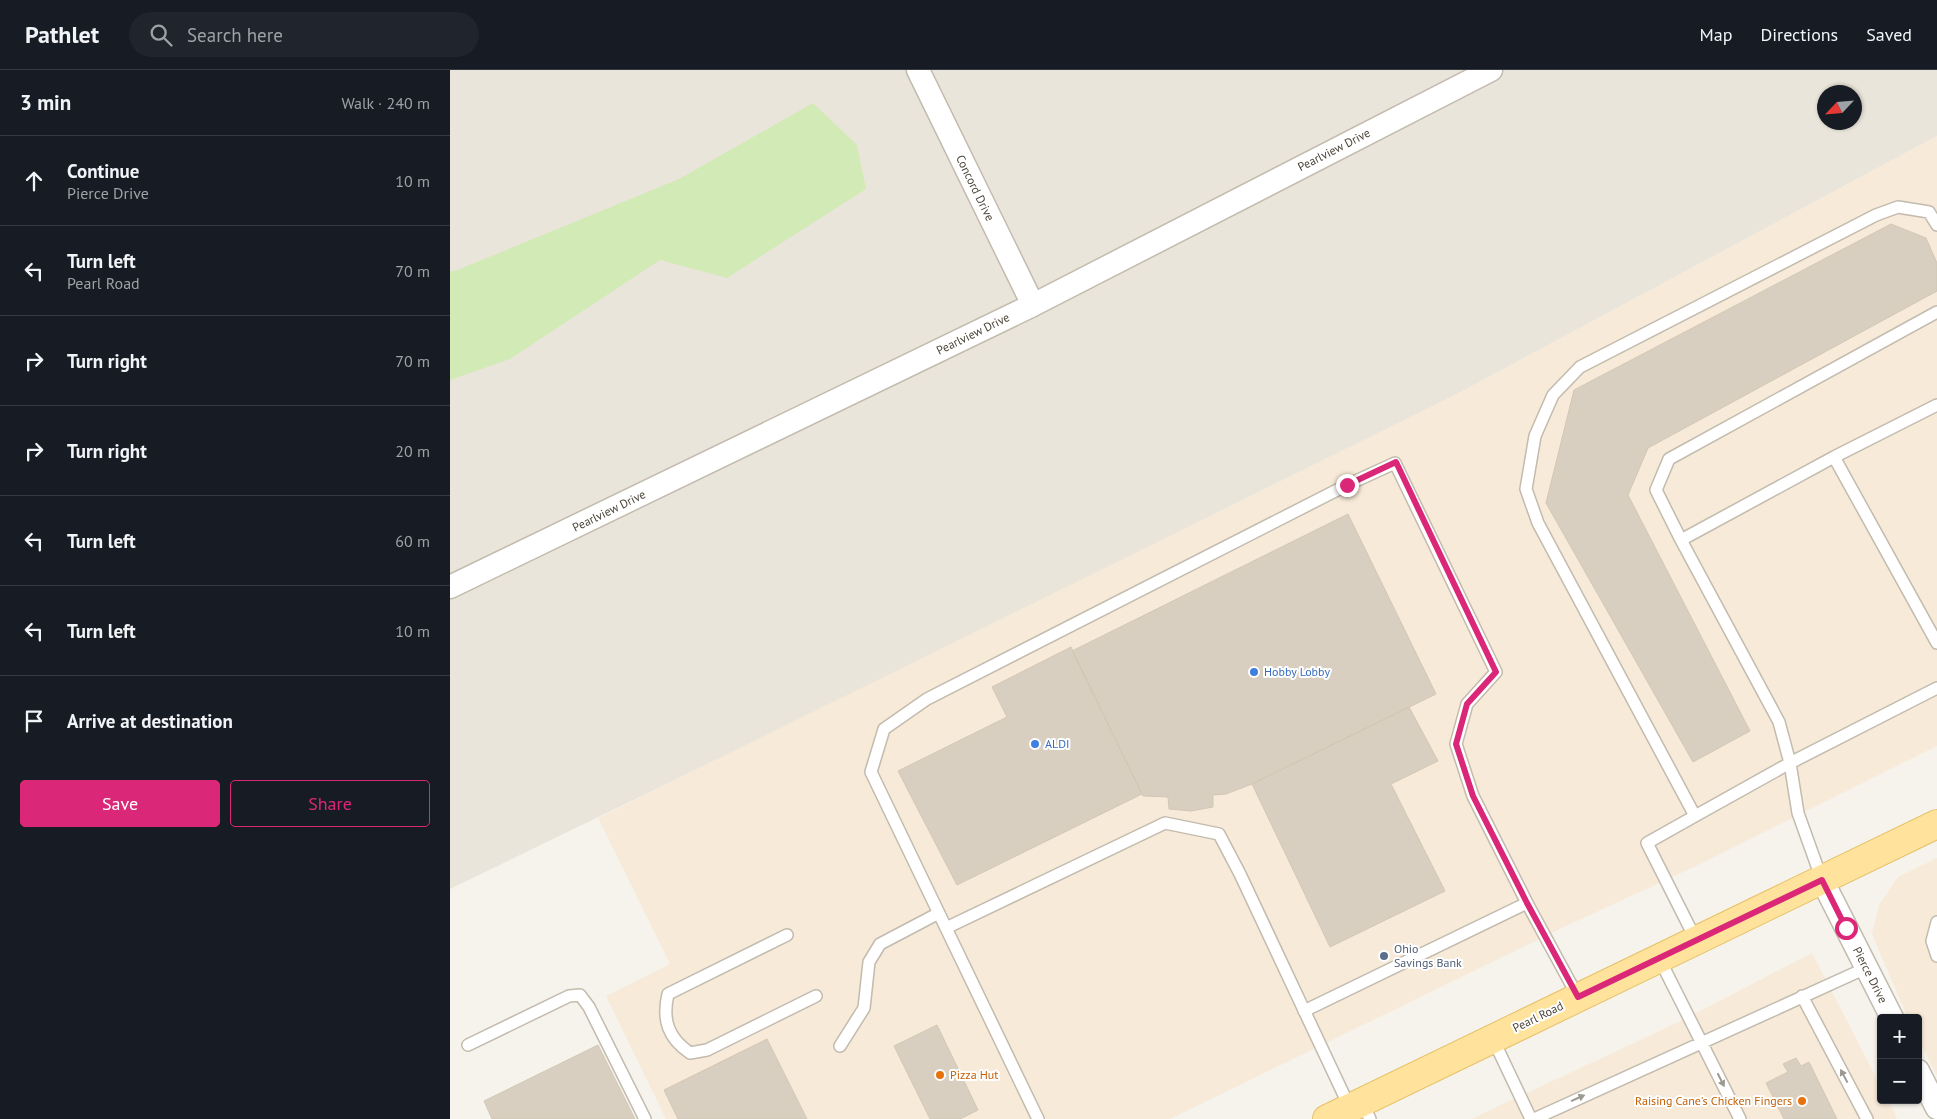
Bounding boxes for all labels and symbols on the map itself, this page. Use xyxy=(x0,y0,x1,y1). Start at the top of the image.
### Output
north arrow xyxy=(1817,85,1862,130)
street label: Pearlview Drive xyxy=(1295,125,1373,174)
street label: Concord Drive xyxy=(953,152,998,223)
street label: Pearlview Drive xyxy=(934,309,1012,358)
route end xyxy=(1336,474,1359,497)
street label: Pearlview Drive xyxy=(570,486,648,535)
place label: Hobby Lobby xyxy=(1264,664,1330,679)
marker: Hobby Lobby xyxy=(1248,666,1260,678)
place label: ALDI xyxy=(1045,736,1070,751)
marker: ALDI xyxy=(1029,738,1041,750)
route start xyxy=(1835,917,1858,940)
place label: Ohio Savings Bank xyxy=(1394,941,1462,970)
street label: Pierce Drive xyxy=(1850,944,1891,1006)
marker: Ohio Savings Bank xyxy=(1378,950,1390,962)
street label: Pearl Road xyxy=(1510,998,1566,1035)
place label: Pizza Hut xyxy=(950,1067,998,1082)
marker: Pizza Hut xyxy=(934,1069,946,1081)
one-way arrow xyxy=(1840,1069,1848,1083)
one-way arrow xyxy=(1717,1073,1725,1088)
one-way arrow xyxy=(1571,1093,1585,1101)
place label: Raising Cane's Chicken Fingers xyxy=(1635,1093,1792,1108)
marker: Raising Cane's Chicken Fingers xyxy=(1796,1095,1808,1107)

